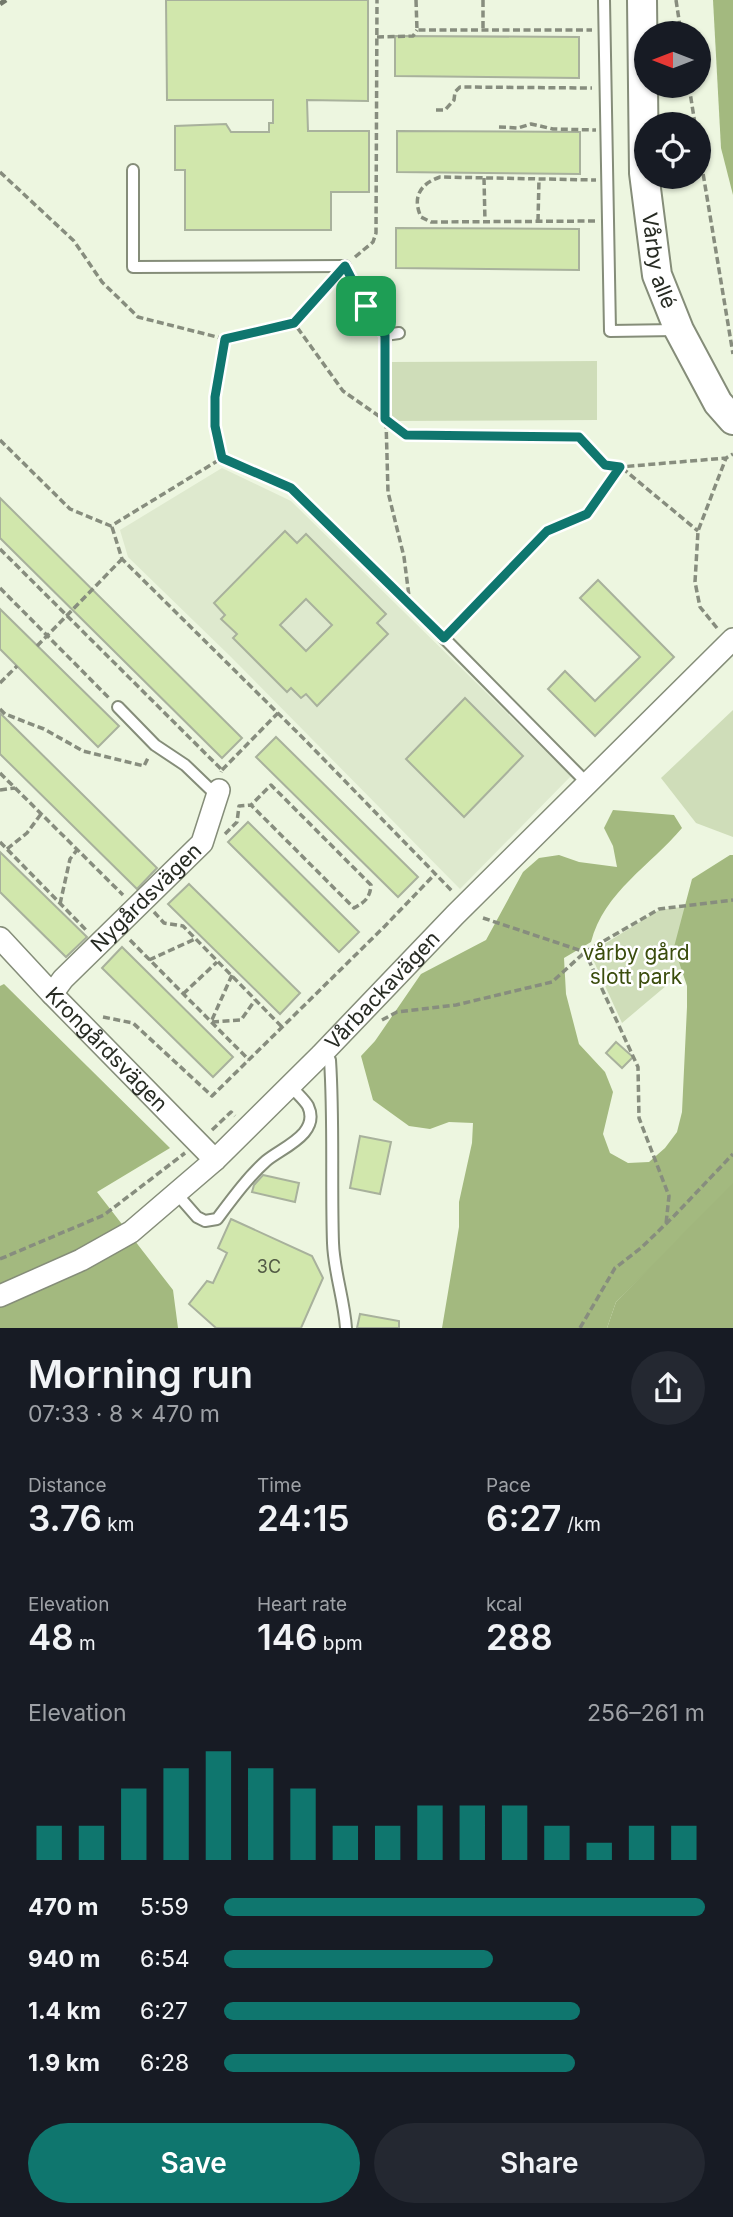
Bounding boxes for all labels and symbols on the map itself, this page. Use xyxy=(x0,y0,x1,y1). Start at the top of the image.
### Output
north arrow xyxy=(634,21,710,98)
street label: Vårby allé xyxy=(637,211,682,312)
pin xyxy=(336,276,396,336)
street label: Nygårdsvägen xyxy=(85,838,206,957)
street label: Vårbackavägen xyxy=(320,926,445,1055)
park label: vårby gård slott park xyxy=(583,940,689,989)
street label: Krongårdsvägen xyxy=(40,982,173,1116)
house number: 3C xyxy=(257,1256,281,1277)

